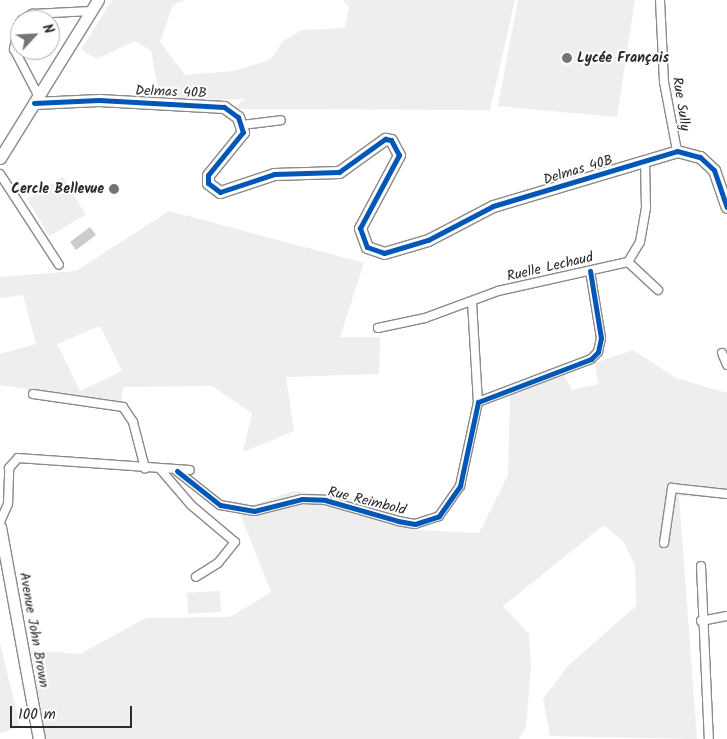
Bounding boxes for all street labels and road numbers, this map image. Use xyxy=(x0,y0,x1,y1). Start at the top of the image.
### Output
street label: Rue Sully xyxy=(668,76,694,132)
street label: Delmas 40B xyxy=(135,82,207,102)
street label: Delmas 40B xyxy=(541,151,615,189)
street label: Ruelle Lechaud xyxy=(505,249,595,285)
street label: Rue Reimbold xyxy=(326,483,408,519)
street label: Avenue John Brown xyxy=(16,571,52,689)

